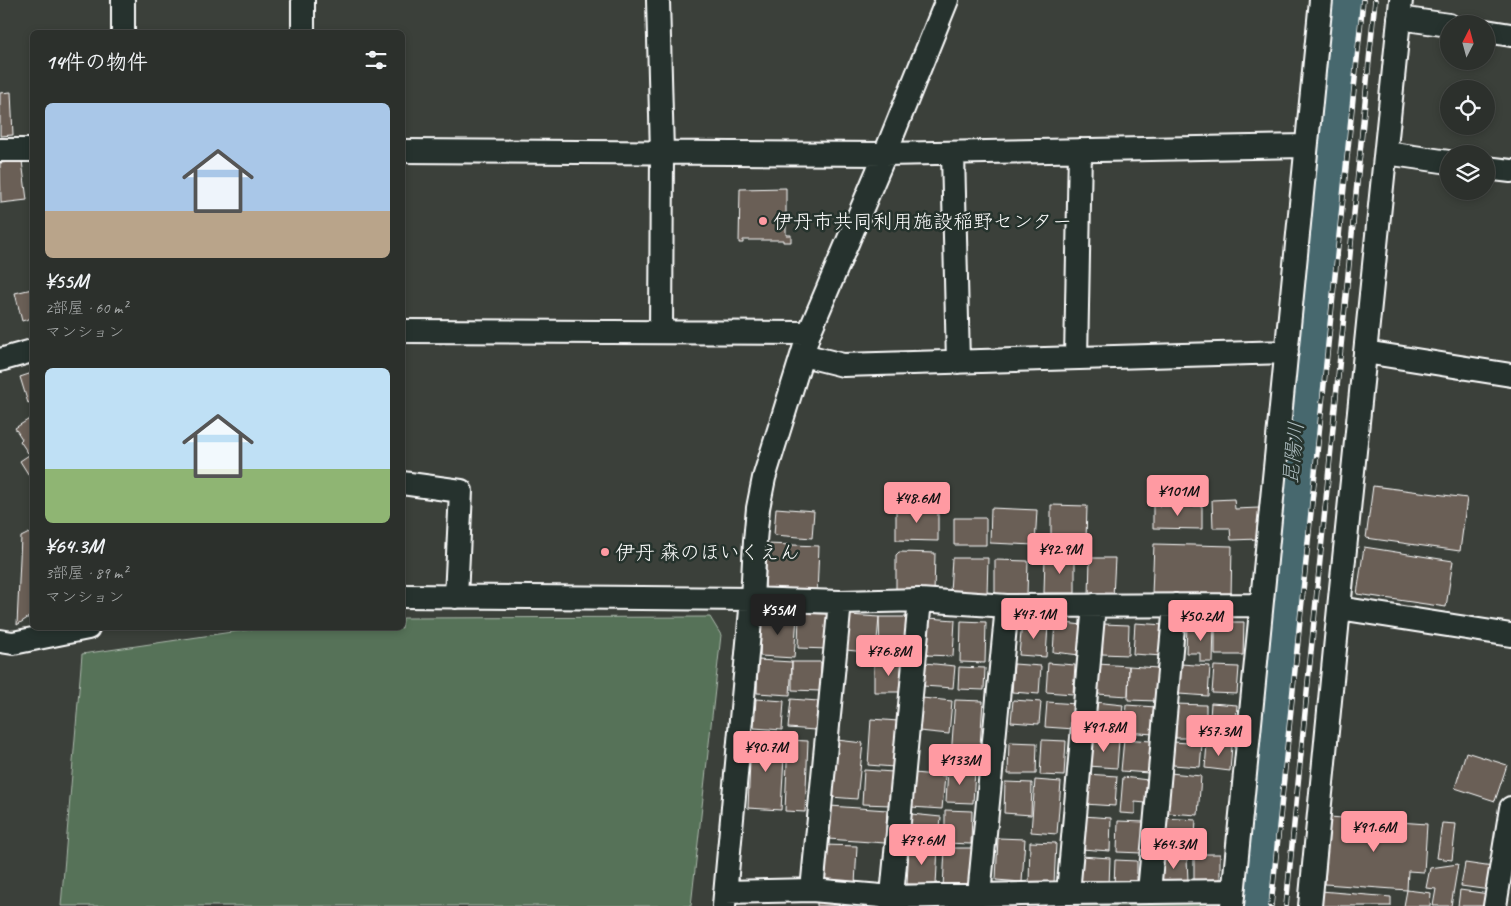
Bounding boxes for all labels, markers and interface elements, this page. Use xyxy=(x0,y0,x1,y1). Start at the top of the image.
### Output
north arrow xyxy=(1440,15,1495,70)
map controls xyxy=(1440,15,1495,200)
icon: filters xyxy=(362,46,390,74)
text: 14件の物件 xyxy=(45,49,148,75)
button: locate xyxy=(1440,80,1495,135)
icon: home xyxy=(173,136,263,226)
button: layers xyxy=(1440,145,1495,200)
place label: 伊丹市共同利用施設稲野センター xyxy=(773,209,1072,234)
marker: 伊丹市共同利用施設稲野センター xyxy=(757,215,769,227)
text: ¥55M xyxy=(45,268,88,294)
text: 2部屋 · 60 m² xyxy=(45,298,127,318)
text: マンション xyxy=(45,322,124,342)
icon: home xyxy=(173,401,263,491)
water label: 昆陽川 xyxy=(1277,420,1309,486)
pin: ¥101M xyxy=(1143,474,1213,517)
text: ¥101M xyxy=(1158,481,1198,501)
pin: ¥48.6M xyxy=(876,482,958,524)
text: ¥48.6M xyxy=(895,488,939,508)
pin: ¥92.9M xyxy=(1019,532,1101,575)
text: ¥64.3M xyxy=(45,533,103,559)
text: ¥92.9M xyxy=(1038,539,1082,559)
place label: 伊丹 森のほいくえん xyxy=(615,540,800,565)
marker: 伊丹 森のほいくえん xyxy=(599,546,611,558)
text: 3部屋 · 89 m² xyxy=(45,563,127,583)
text: マンション xyxy=(45,587,124,607)
pin: ¥55M xyxy=(748,594,808,636)
pin: ¥47.1M xyxy=(993,598,1075,640)
text: ¥55M xyxy=(762,600,794,620)
pin: ¥50.2M xyxy=(1160,600,1242,642)
text: ¥47.1M xyxy=(1012,604,1056,624)
text: ¥50.2M xyxy=(1179,606,1223,626)
pin: ¥76.8M xyxy=(848,634,930,677)
text: ¥76.8M xyxy=(867,641,911,661)
pin: ¥91.8M xyxy=(1063,710,1145,753)
pin: ¥57.3M xyxy=(1178,714,1260,757)
text: ¥91.8M xyxy=(1082,717,1126,737)
text: ¥57.3M xyxy=(1197,721,1241,741)
pin: ¥90.7M xyxy=(725,730,807,773)
text: ¥90.7M xyxy=(744,737,788,757)
pin: ¥133M xyxy=(925,744,995,786)
text: ¥133M xyxy=(940,750,980,770)
pin: ¥91.6M xyxy=(1333,810,1415,853)
text: ¥91.6M xyxy=(1352,817,1396,837)
pin: ¥79.6M xyxy=(881,824,963,866)
pin: ¥64.3M xyxy=(1133,828,1215,870)
text: ¥79.6M xyxy=(900,830,944,850)
text: ¥64.3M xyxy=(1152,834,1196,854)

